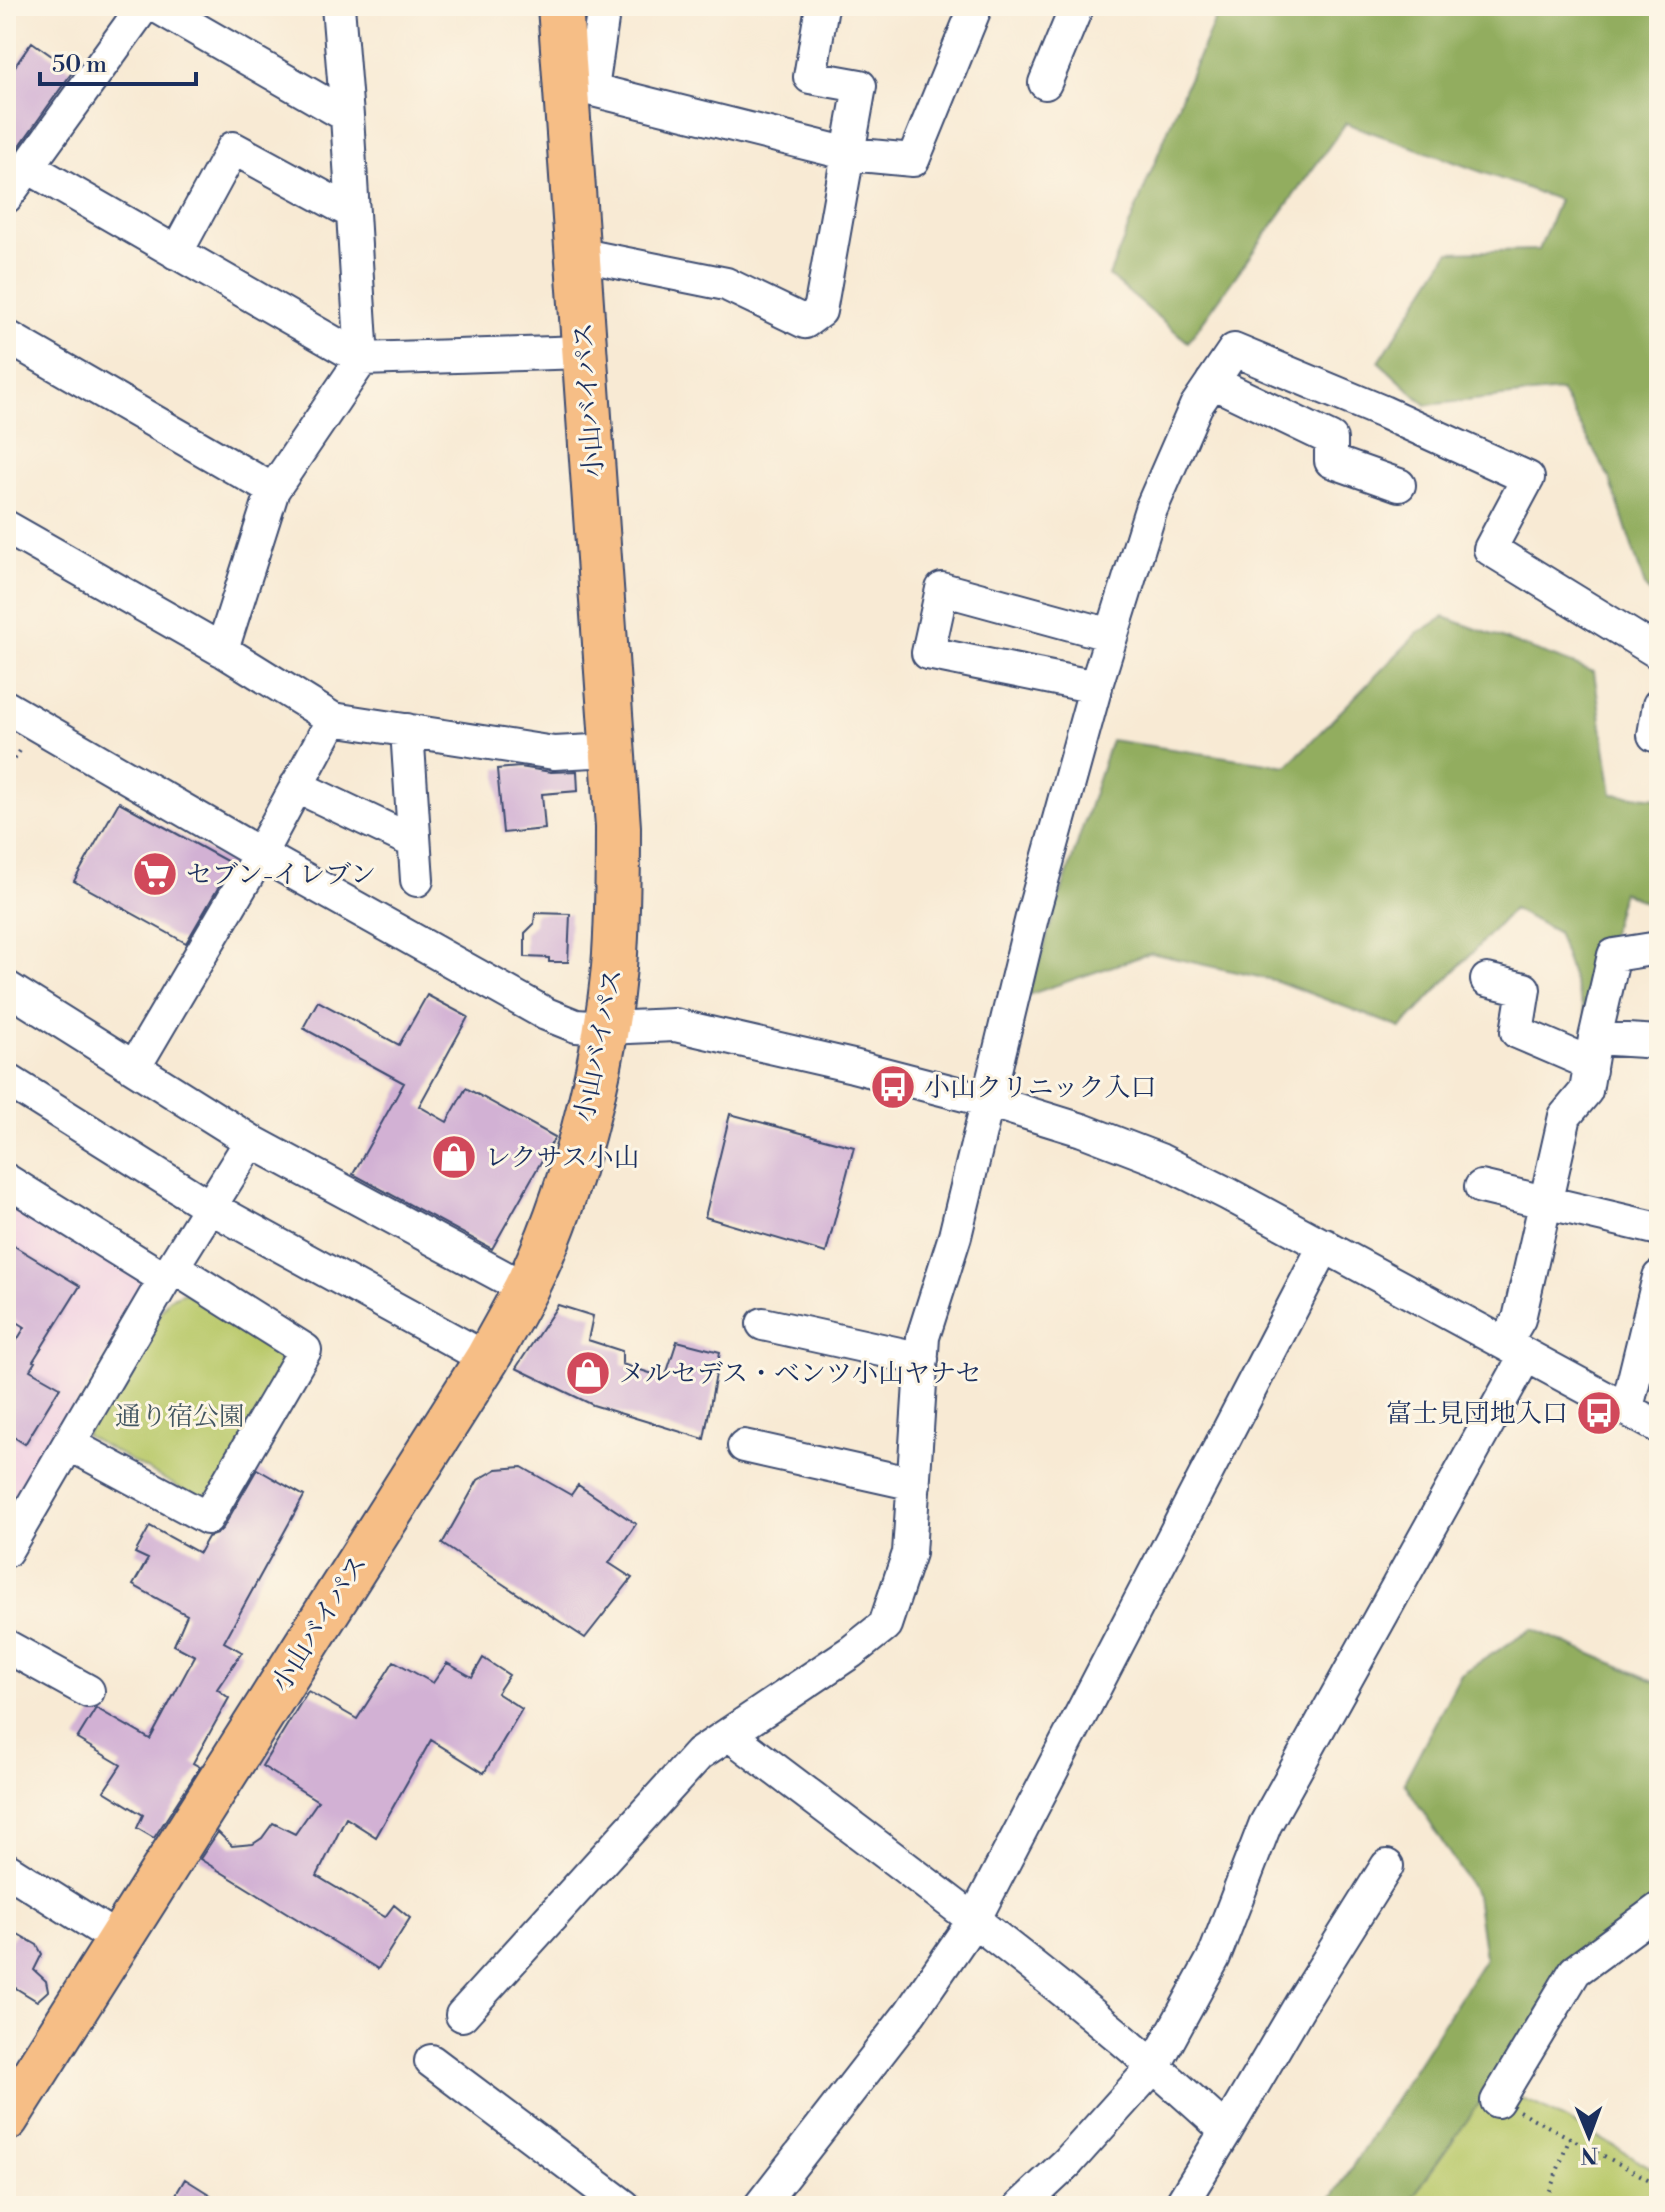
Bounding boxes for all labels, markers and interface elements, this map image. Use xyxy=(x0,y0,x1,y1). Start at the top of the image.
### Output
scale bar xyxy=(40,36,196,86)
text: 50 m xyxy=(52,50,107,80)
street label: 小山バイパス xyxy=(568,321,610,479)
supermarket icon: セブン-イレブン xyxy=(131,850,179,898)
place label: セブン-イレブン xyxy=(186,859,376,891)
street label: 小山バイパス xyxy=(568,966,630,1125)
bus stop icon: 小山クリニック入口 xyxy=(869,1063,917,1111)
place label: 小山クリニック入口 xyxy=(924,1072,1156,1104)
shop icon: レクサス小山 xyxy=(430,1133,478,1181)
place label: レクサス小山 xyxy=(485,1142,639,1174)
shop icon: メルセデス・ベンツ小山ヤナセ xyxy=(564,1349,612,1397)
place label: メルセデス・ベンツ小山ヤナセ xyxy=(619,1358,981,1390)
bus stop icon: 富士見団地入口 xyxy=(1575,1389,1623,1437)
place label: 富士見団地入口 xyxy=(1386,1398,1568,1430)
park label: 通り宿公園 xyxy=(115,1401,245,1433)
street label: 小山バイパス xyxy=(265,1549,375,1698)
north arrow xyxy=(1549,2096,1629,2176)
text: N xyxy=(1580,2141,1598,2168)

